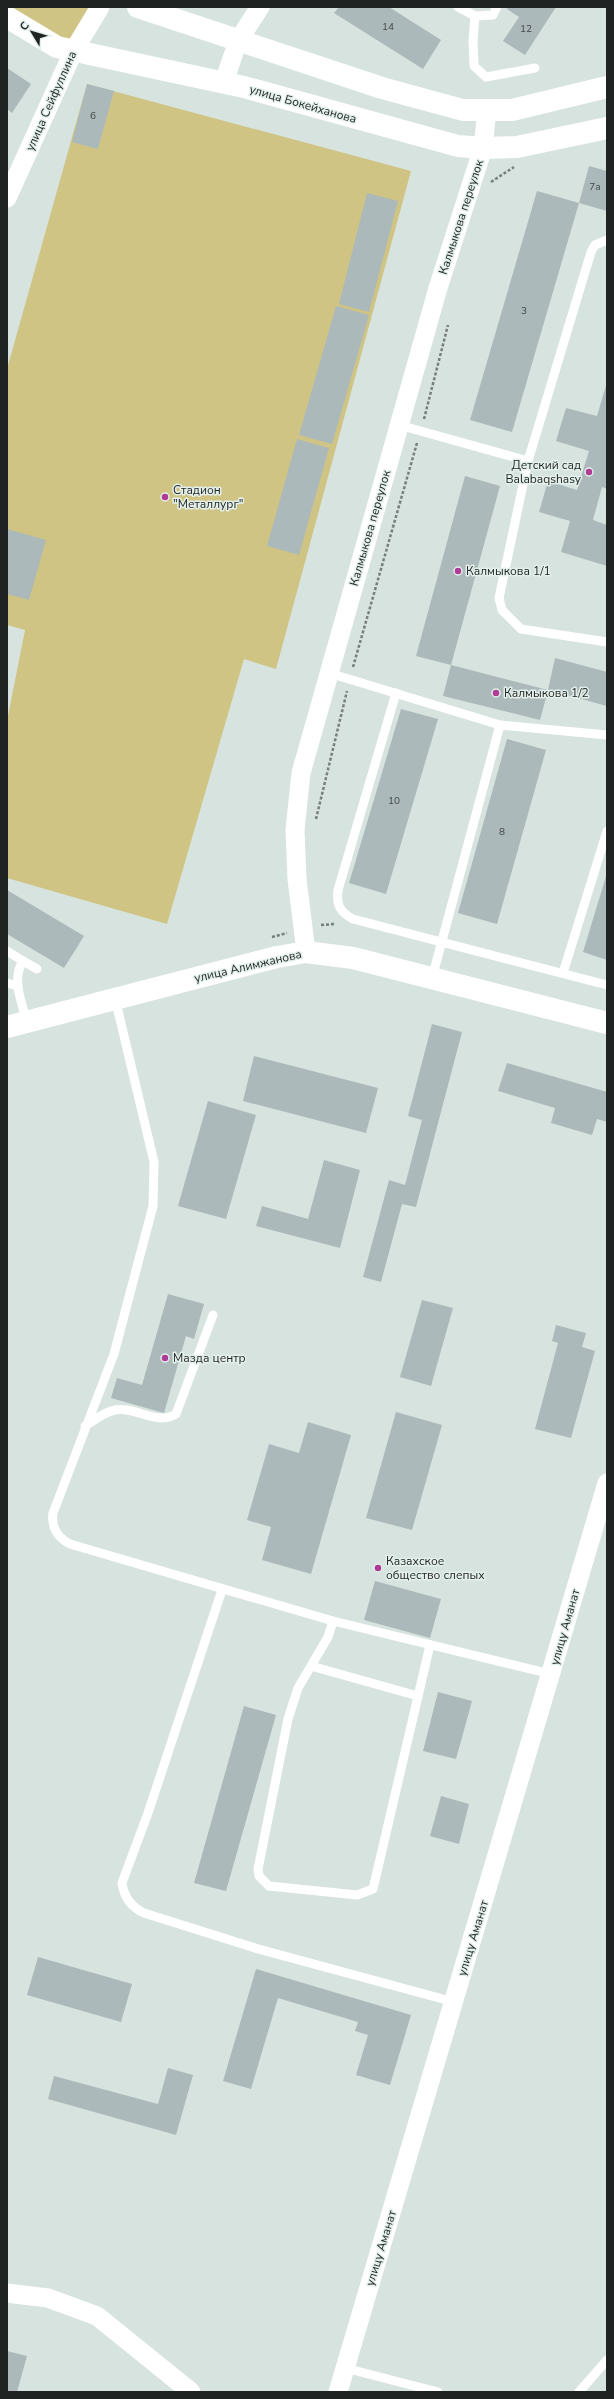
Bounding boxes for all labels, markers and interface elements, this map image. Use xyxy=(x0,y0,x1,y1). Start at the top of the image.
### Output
north arrow xyxy=(12,12,52,52)
text: С xyxy=(16,18,33,34)
house number: 14 xyxy=(382,20,394,34)
house number: 12 xyxy=(520,22,532,36)
street label: улица Сейфуллина xyxy=(22,49,80,153)
street label: улица Бокейханова xyxy=(248,81,358,127)
house number: 6 xyxy=(90,109,96,123)
street label: Калмыкова переулок xyxy=(435,157,487,276)
house number: 7а xyxy=(589,180,601,194)
house number: 3 xyxy=(521,304,527,318)
place label: Детский сад Balabaqshasy xyxy=(505,457,582,487)
marker: Детский сад Balabaqshasy xyxy=(584,467,594,477)
street label: Калмыкова переулок xyxy=(346,468,394,588)
place label: Стадион "Металлург" xyxy=(173,482,243,512)
marker: Стадион "Металлург" xyxy=(160,492,170,502)
place label: Калмыкова 1/1 xyxy=(466,563,551,579)
marker: Калмыкова 1/1 xyxy=(453,566,463,576)
place label: Калмыкова 1/2 xyxy=(504,685,589,701)
marker: Калмыкова 1/2 xyxy=(491,688,501,698)
house number: 10 xyxy=(388,794,400,808)
house number: 8 xyxy=(499,825,505,839)
street label: улица Алимжанова xyxy=(193,946,303,986)
place label: Мазда центр xyxy=(173,1350,246,1366)
marker: Мазда центр xyxy=(160,1353,170,1363)
place label: Казахское общество слепых xyxy=(386,1553,485,1583)
marker: Казахское общество слепых xyxy=(373,1563,383,1573)
street label: улицу Аманат xyxy=(547,1587,584,1667)
street label: улицу Аманат xyxy=(454,1898,492,1978)
street label: улицу Аманат xyxy=(362,2208,400,2288)

